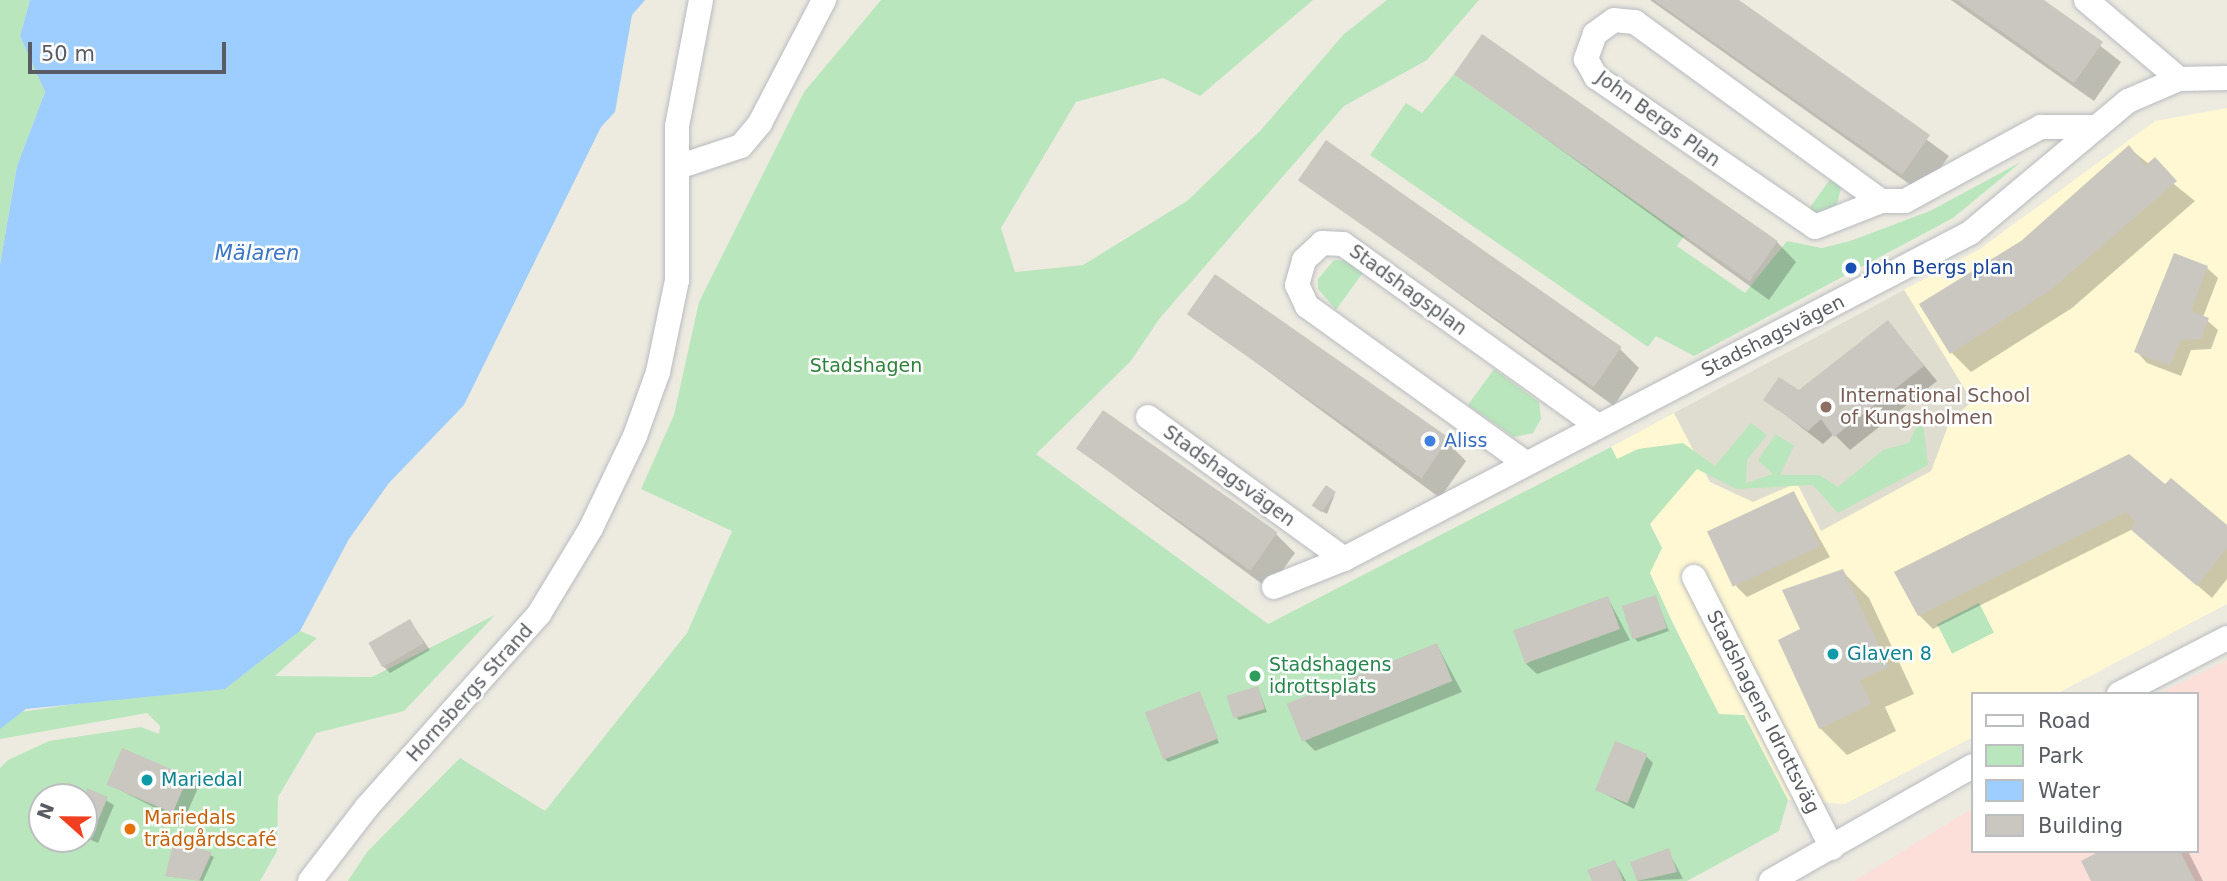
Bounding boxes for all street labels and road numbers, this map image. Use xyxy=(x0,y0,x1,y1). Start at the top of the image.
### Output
street label: John Bergs Plan xyxy=(1591,66,1725,172)
street label: Stadshagsplan xyxy=(1345,240,1471,340)
street label: Stadshagsvägen xyxy=(1698,290,1848,382)
street label: Stadshagsvägen xyxy=(1159,421,1299,531)
street label: Stadshagens Idrottsväg xyxy=(1702,607,1824,817)
street label: Hornsbergs Strand xyxy=(402,619,538,767)

